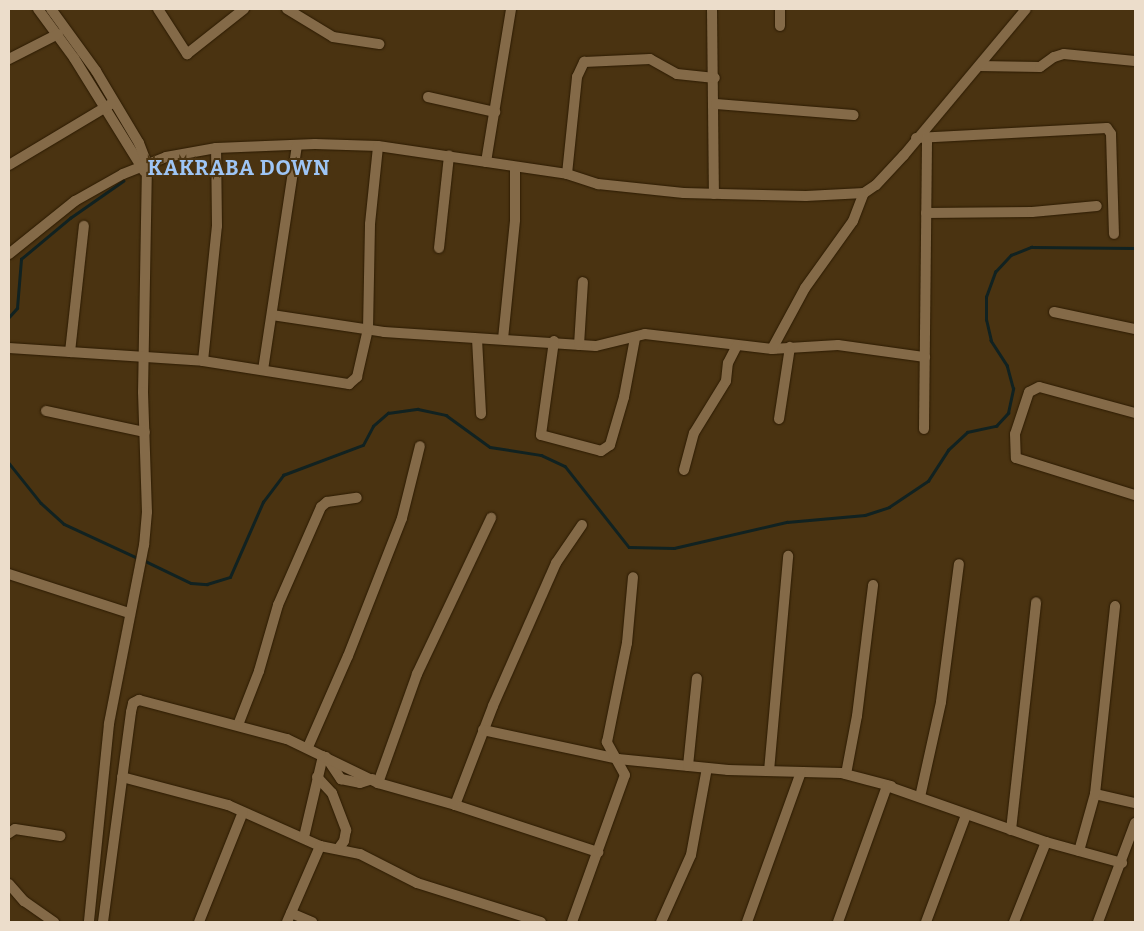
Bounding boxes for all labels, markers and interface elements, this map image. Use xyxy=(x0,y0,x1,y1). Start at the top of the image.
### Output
district label: KAKRABA DOWN xyxy=(146,155,332,181)

